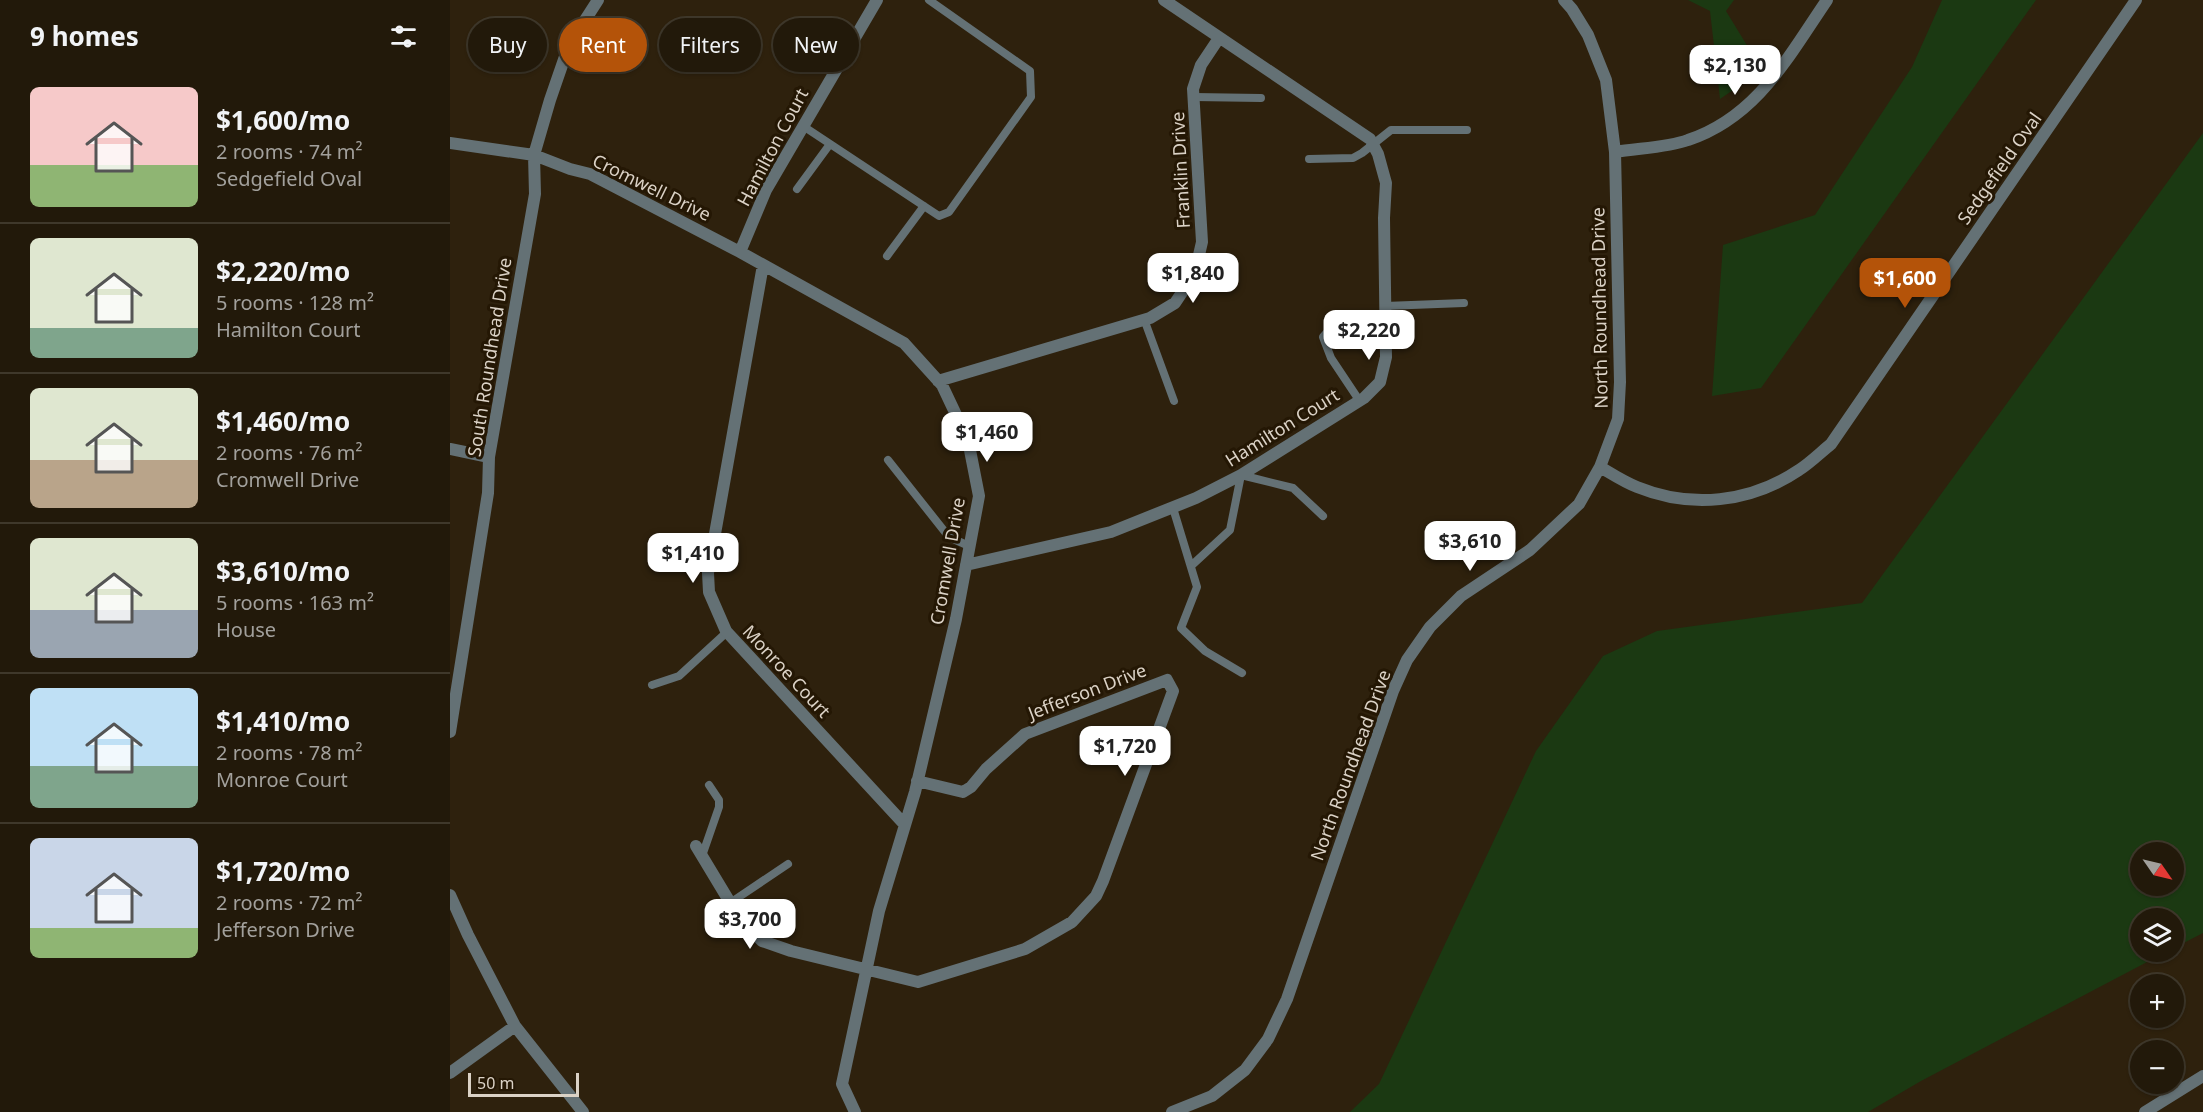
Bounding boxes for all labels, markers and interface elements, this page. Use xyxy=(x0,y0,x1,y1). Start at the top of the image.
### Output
text: 9 homes xyxy=(30,18,139,54)
chip: Buy xyxy=(468,18,547,72)
chip: Rent xyxy=(559,18,647,72)
chip: Filters xyxy=(659,18,761,72)
chip: New xyxy=(773,18,859,72)
icon: filters xyxy=(387,20,420,53)
pin: $2,130 xyxy=(1686,45,1784,96)
text: $2,130 xyxy=(1704,51,1766,78)
street label: Hamilton Court xyxy=(731,84,813,210)
text: $1,600/mo xyxy=(216,102,350,138)
street label: Sedgefield Oval xyxy=(1951,107,2047,229)
icon: home xyxy=(78,111,150,183)
street label: Franklin Drive xyxy=(1165,111,1195,229)
text: 2 rooms · 74 m² xyxy=(216,138,363,165)
street label: Cromwell Drive xyxy=(589,148,715,226)
text: Sedgefield Oval xyxy=(216,165,362,192)
street label: North Roundhead Drive xyxy=(1585,207,1613,409)
text: $2,220/mo xyxy=(216,253,350,289)
pin: $1,840 xyxy=(1144,253,1242,304)
street label: South Roundhead Drive xyxy=(461,256,517,458)
pin: $1,600 xyxy=(1856,258,1954,309)
text: $1,840 xyxy=(1162,259,1224,286)
icon: home xyxy=(78,262,150,334)
text: $1,600 xyxy=(1874,264,1936,291)
text: 5 rooms · 128 m² xyxy=(216,289,374,316)
pin: $2,220 xyxy=(1320,310,1418,361)
text: Hamilton Court xyxy=(216,316,361,343)
text: $2,220 xyxy=(1338,316,1400,343)
street label: Hamilton Court xyxy=(1220,382,1344,472)
text: $1,460/mo xyxy=(216,403,350,439)
icon: home xyxy=(78,412,150,484)
pin: $1,460 xyxy=(938,412,1036,463)
text: $1,460 xyxy=(956,418,1018,445)
text: 2 rooms · 76 m² xyxy=(216,439,363,466)
text: Cromwell Drive xyxy=(216,466,359,493)
street label: Cromwell Drive xyxy=(924,495,970,627)
pin: $3,610 xyxy=(1421,521,1519,572)
text: $3,610 xyxy=(1439,527,1501,554)
pin: $1,410 xyxy=(644,533,742,584)
text: $1,410 xyxy=(662,539,724,566)
text: $3,610/mo xyxy=(216,553,350,589)
icon: home xyxy=(78,562,150,634)
text: 5 rooms · 163 m² xyxy=(216,589,374,616)
text: House xyxy=(216,616,276,643)
street label: Monroe Court xyxy=(738,619,837,723)
street label: Jefferson Drive xyxy=(1023,657,1150,725)
street label: North Roundhead Drive xyxy=(1304,666,1396,864)
text: $1,410/mo xyxy=(216,703,350,739)
icon: home xyxy=(78,712,150,784)
pin: $1,720 xyxy=(1076,726,1174,777)
text: $1,720 xyxy=(1094,732,1156,759)
text: 2 rooms · 78 m² xyxy=(216,739,363,766)
text: Monroe Court xyxy=(216,766,348,793)
north arrow xyxy=(2130,842,2184,896)
map controls xyxy=(2130,842,2184,1094)
text: $1,720/mo xyxy=(216,853,350,889)
icon: home xyxy=(78,862,150,934)
text: 2 rooms · 72 m² xyxy=(216,889,363,916)
pin: $3,700 xyxy=(701,899,799,950)
text: $3,700 xyxy=(719,905,781,932)
button: layers xyxy=(2130,908,2184,962)
text: Jefferson Drive xyxy=(216,916,355,943)
button: + xyxy=(2130,974,2184,1028)
button: − xyxy=(2130,1040,2184,1094)
scale bar xyxy=(468,1070,579,1098)
text: 50 m xyxy=(477,1072,514,1094)

